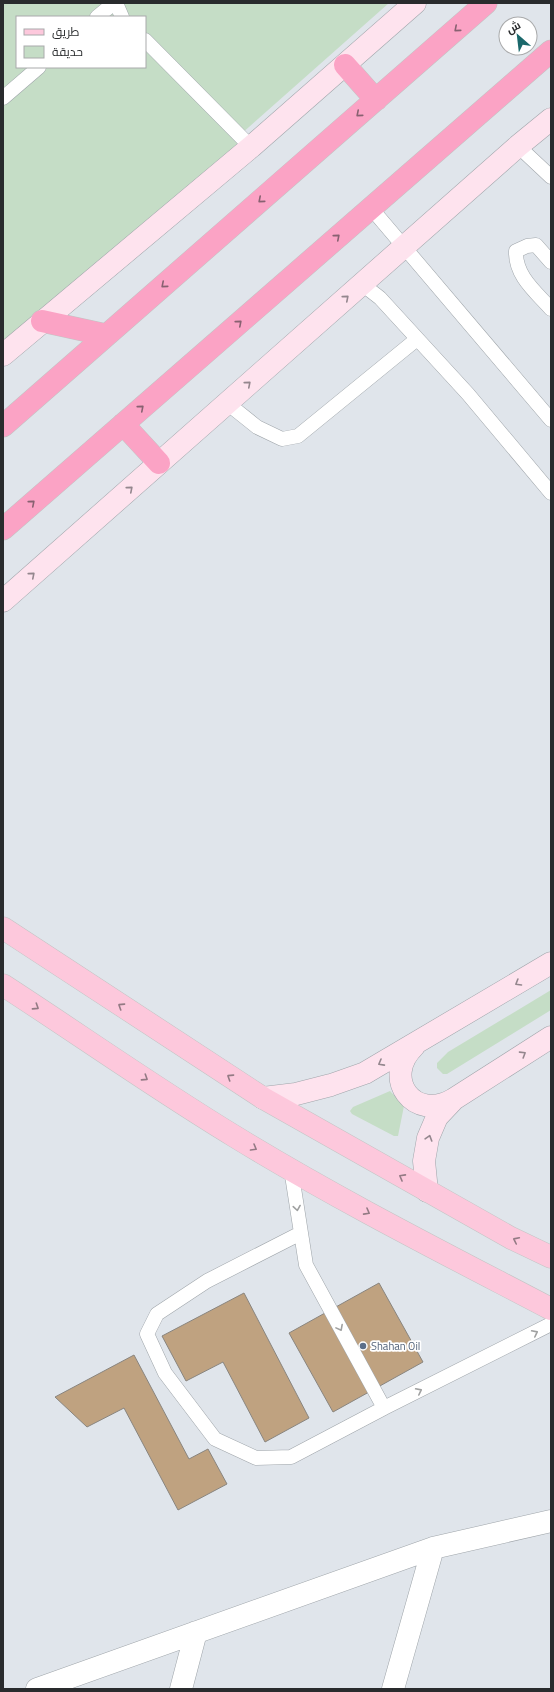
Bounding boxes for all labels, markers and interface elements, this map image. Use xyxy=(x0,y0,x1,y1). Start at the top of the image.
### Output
legend xyxy=(16,16,146,68)
north arrow xyxy=(498,16,538,56)
text: ش xyxy=(503,17,523,38)
text: طريق xyxy=(52,22,80,41)
one-way arrow xyxy=(454,24,462,31)
text: حديقة xyxy=(52,42,83,61)
one-way arrow xyxy=(357,110,364,117)
one-way arrow xyxy=(259,195,266,202)
one-way arrow xyxy=(332,235,340,242)
one-way arrow xyxy=(161,281,168,288)
one-way arrow xyxy=(341,296,348,303)
one-way arrow xyxy=(234,320,242,327)
one-way arrow xyxy=(243,382,251,389)
one-way arrow xyxy=(136,406,144,413)
one-way arrow xyxy=(125,487,132,494)
one-way arrow xyxy=(28,500,35,507)
one-way arrow xyxy=(27,572,35,580)
one-way arrow xyxy=(515,978,522,986)
one-way arrow xyxy=(32,1002,39,1010)
one-way arrow xyxy=(119,1003,126,1010)
one-way arrow xyxy=(519,1052,526,1059)
one-way arrow xyxy=(378,1059,386,1066)
one-way arrow xyxy=(140,1073,147,1080)
one-way arrow xyxy=(227,1074,234,1082)
one-way arrow xyxy=(424,1135,433,1142)
one-way arrow xyxy=(250,1143,257,1150)
one-way arrow xyxy=(399,1174,407,1181)
one-way arrow xyxy=(292,1205,301,1211)
one-way arrow xyxy=(363,1208,370,1215)
one-way arrow xyxy=(512,1238,520,1245)
one-way arrow xyxy=(336,1324,343,1332)
one-way arrow xyxy=(531,1330,538,1337)
place label: Shahan Oil xyxy=(371,1338,420,1354)
marker: Shahan Oil xyxy=(358,1341,368,1351)
one-way arrow xyxy=(414,1388,422,1396)

